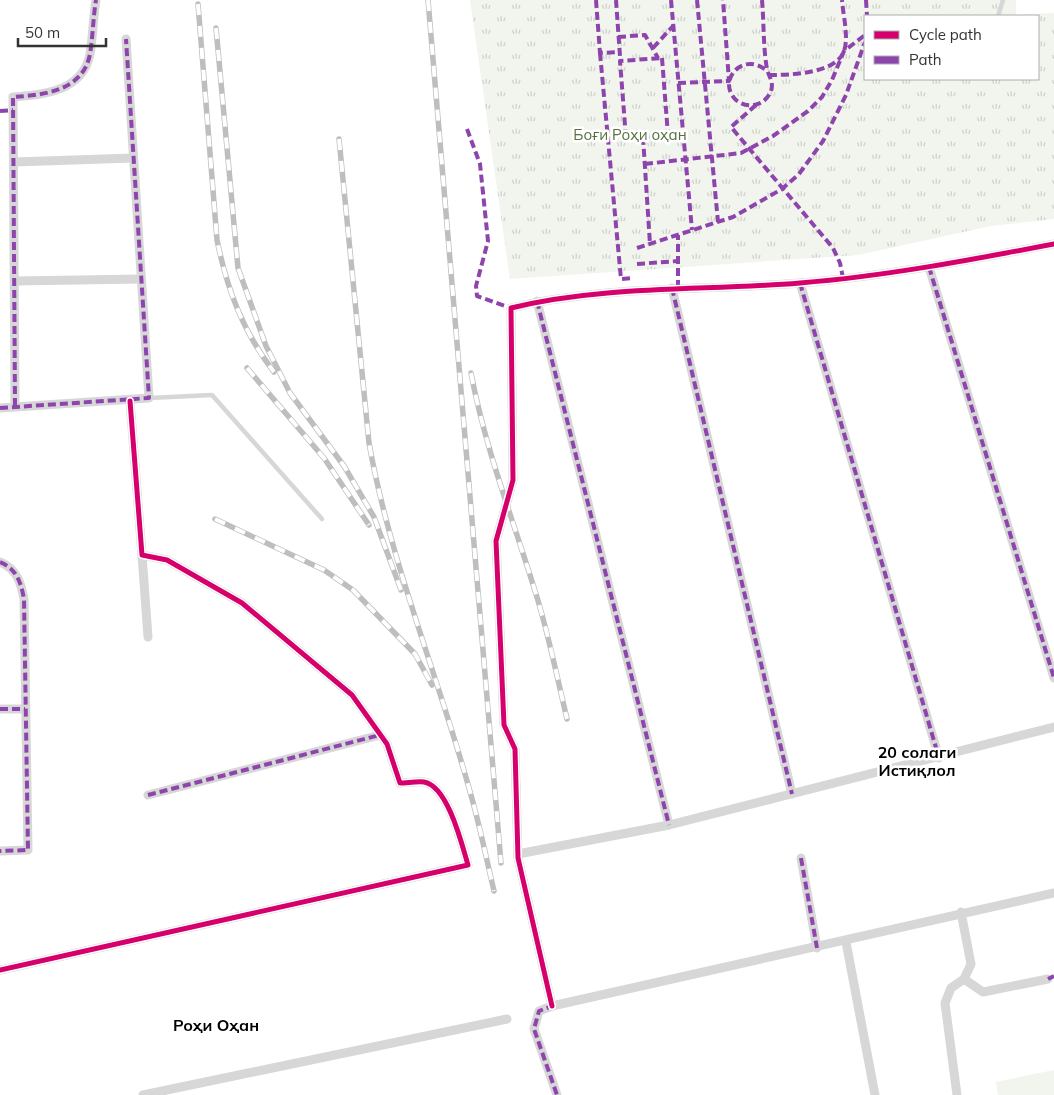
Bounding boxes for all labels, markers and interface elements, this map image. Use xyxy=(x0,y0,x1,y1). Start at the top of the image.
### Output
scale bar xyxy=(18,15,105,47)
legend xyxy=(864,15,1039,80)
text: 50 m xyxy=(25,23,60,42)
text: Cycle path xyxy=(909,25,982,44)
text: Path xyxy=(909,50,941,69)
park label: Боғи Роҳи оҳан xyxy=(573,125,687,144)
district label: 20 солаги Истиқлол xyxy=(878,742,956,780)
district label: Роҳи Оҳан xyxy=(173,1015,259,1035)

